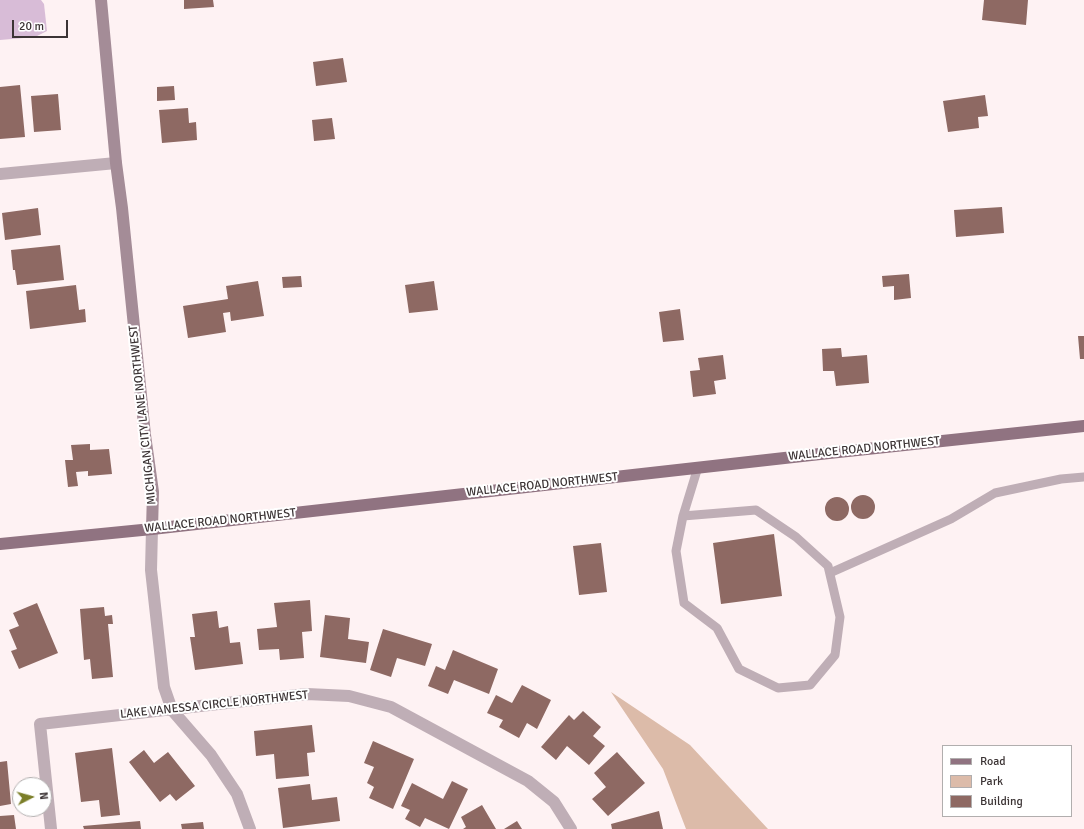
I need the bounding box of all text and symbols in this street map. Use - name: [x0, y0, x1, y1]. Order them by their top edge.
- scale bar: [14, 12, 70, 38]
- text: 20 m: [19, 19, 44, 34]
- street label: MICHIGAN CITY LANE NORTHWEST: [126, 324, 160, 506]
- street label: WALLACE ROAD NORTHWEST: [788, 434, 940, 464]
- street label: WALLACE ROAD NORTHWEST: [466, 470, 618, 500]
- street label: WALLACE ROAD NORTHWEST: [144, 506, 296, 536]
- street label: LAKE VANESSA CIRCLE NORTHWEST: [119, 688, 309, 722]
- legend: [942, 745, 1072, 817]
- text: Road: [980, 754, 1006, 769]
- text: Park: [980, 774, 1003, 789]
- north arrow: [12, 777, 52, 817]
- text: N: [37, 791, 50, 800]
- text: Building: [980, 794, 1023, 809]

